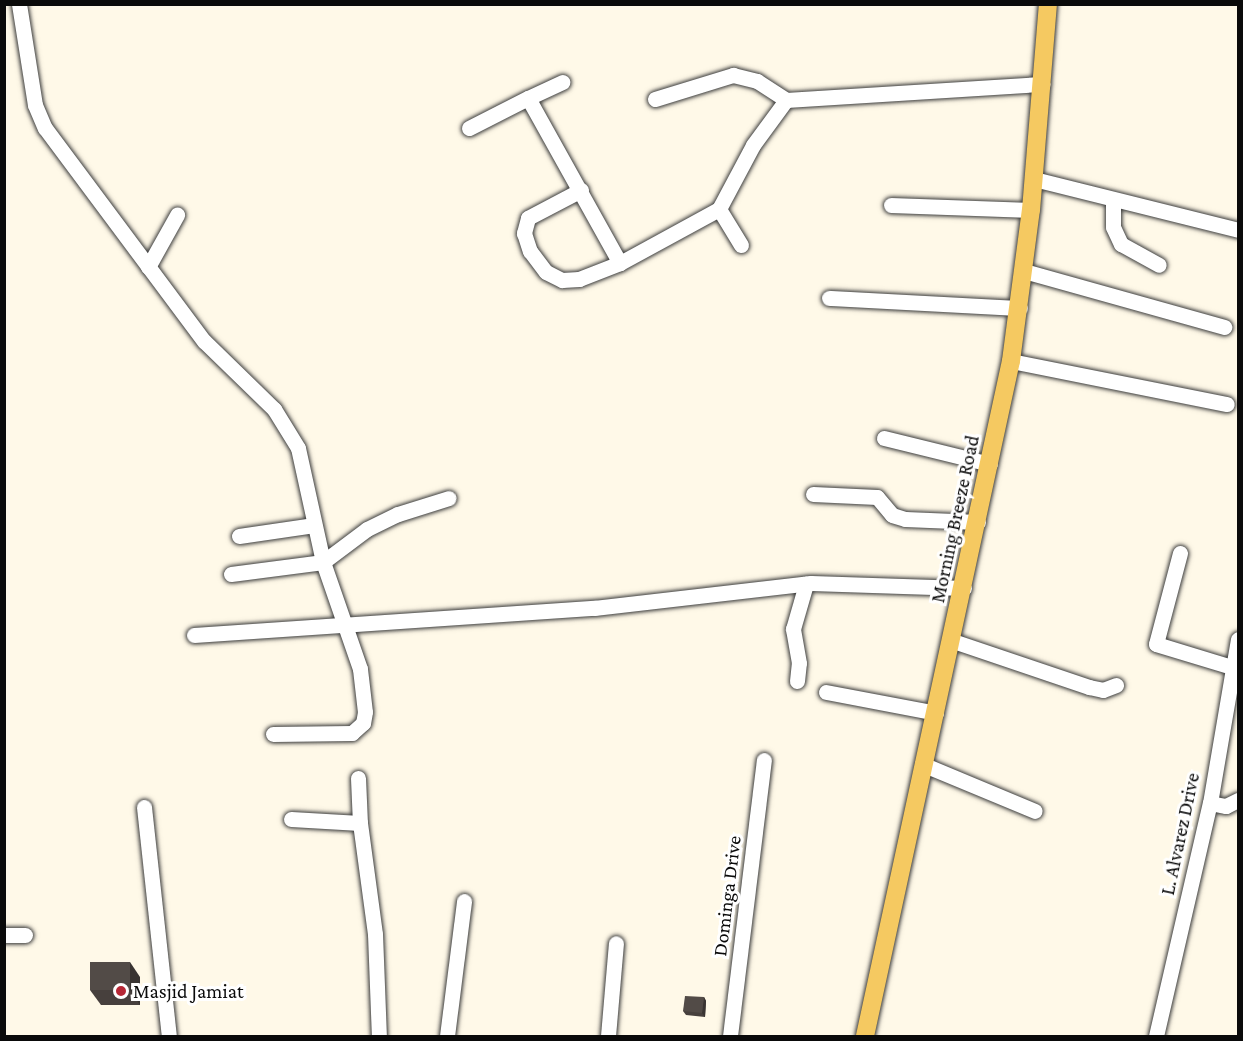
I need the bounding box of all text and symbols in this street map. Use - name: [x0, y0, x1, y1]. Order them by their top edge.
- street label: Morning Breeze Road: [926, 433, 984, 605]
- street label: L. Alvarez Drive: [1155, 771, 1205, 897]
- street label: Dominga Drive: [708, 834, 746, 958]
- place label: Masjid Jamiat: [133, 979, 244, 1003]
- marker: Masjid Jamiat: [114, 984, 128, 998]

